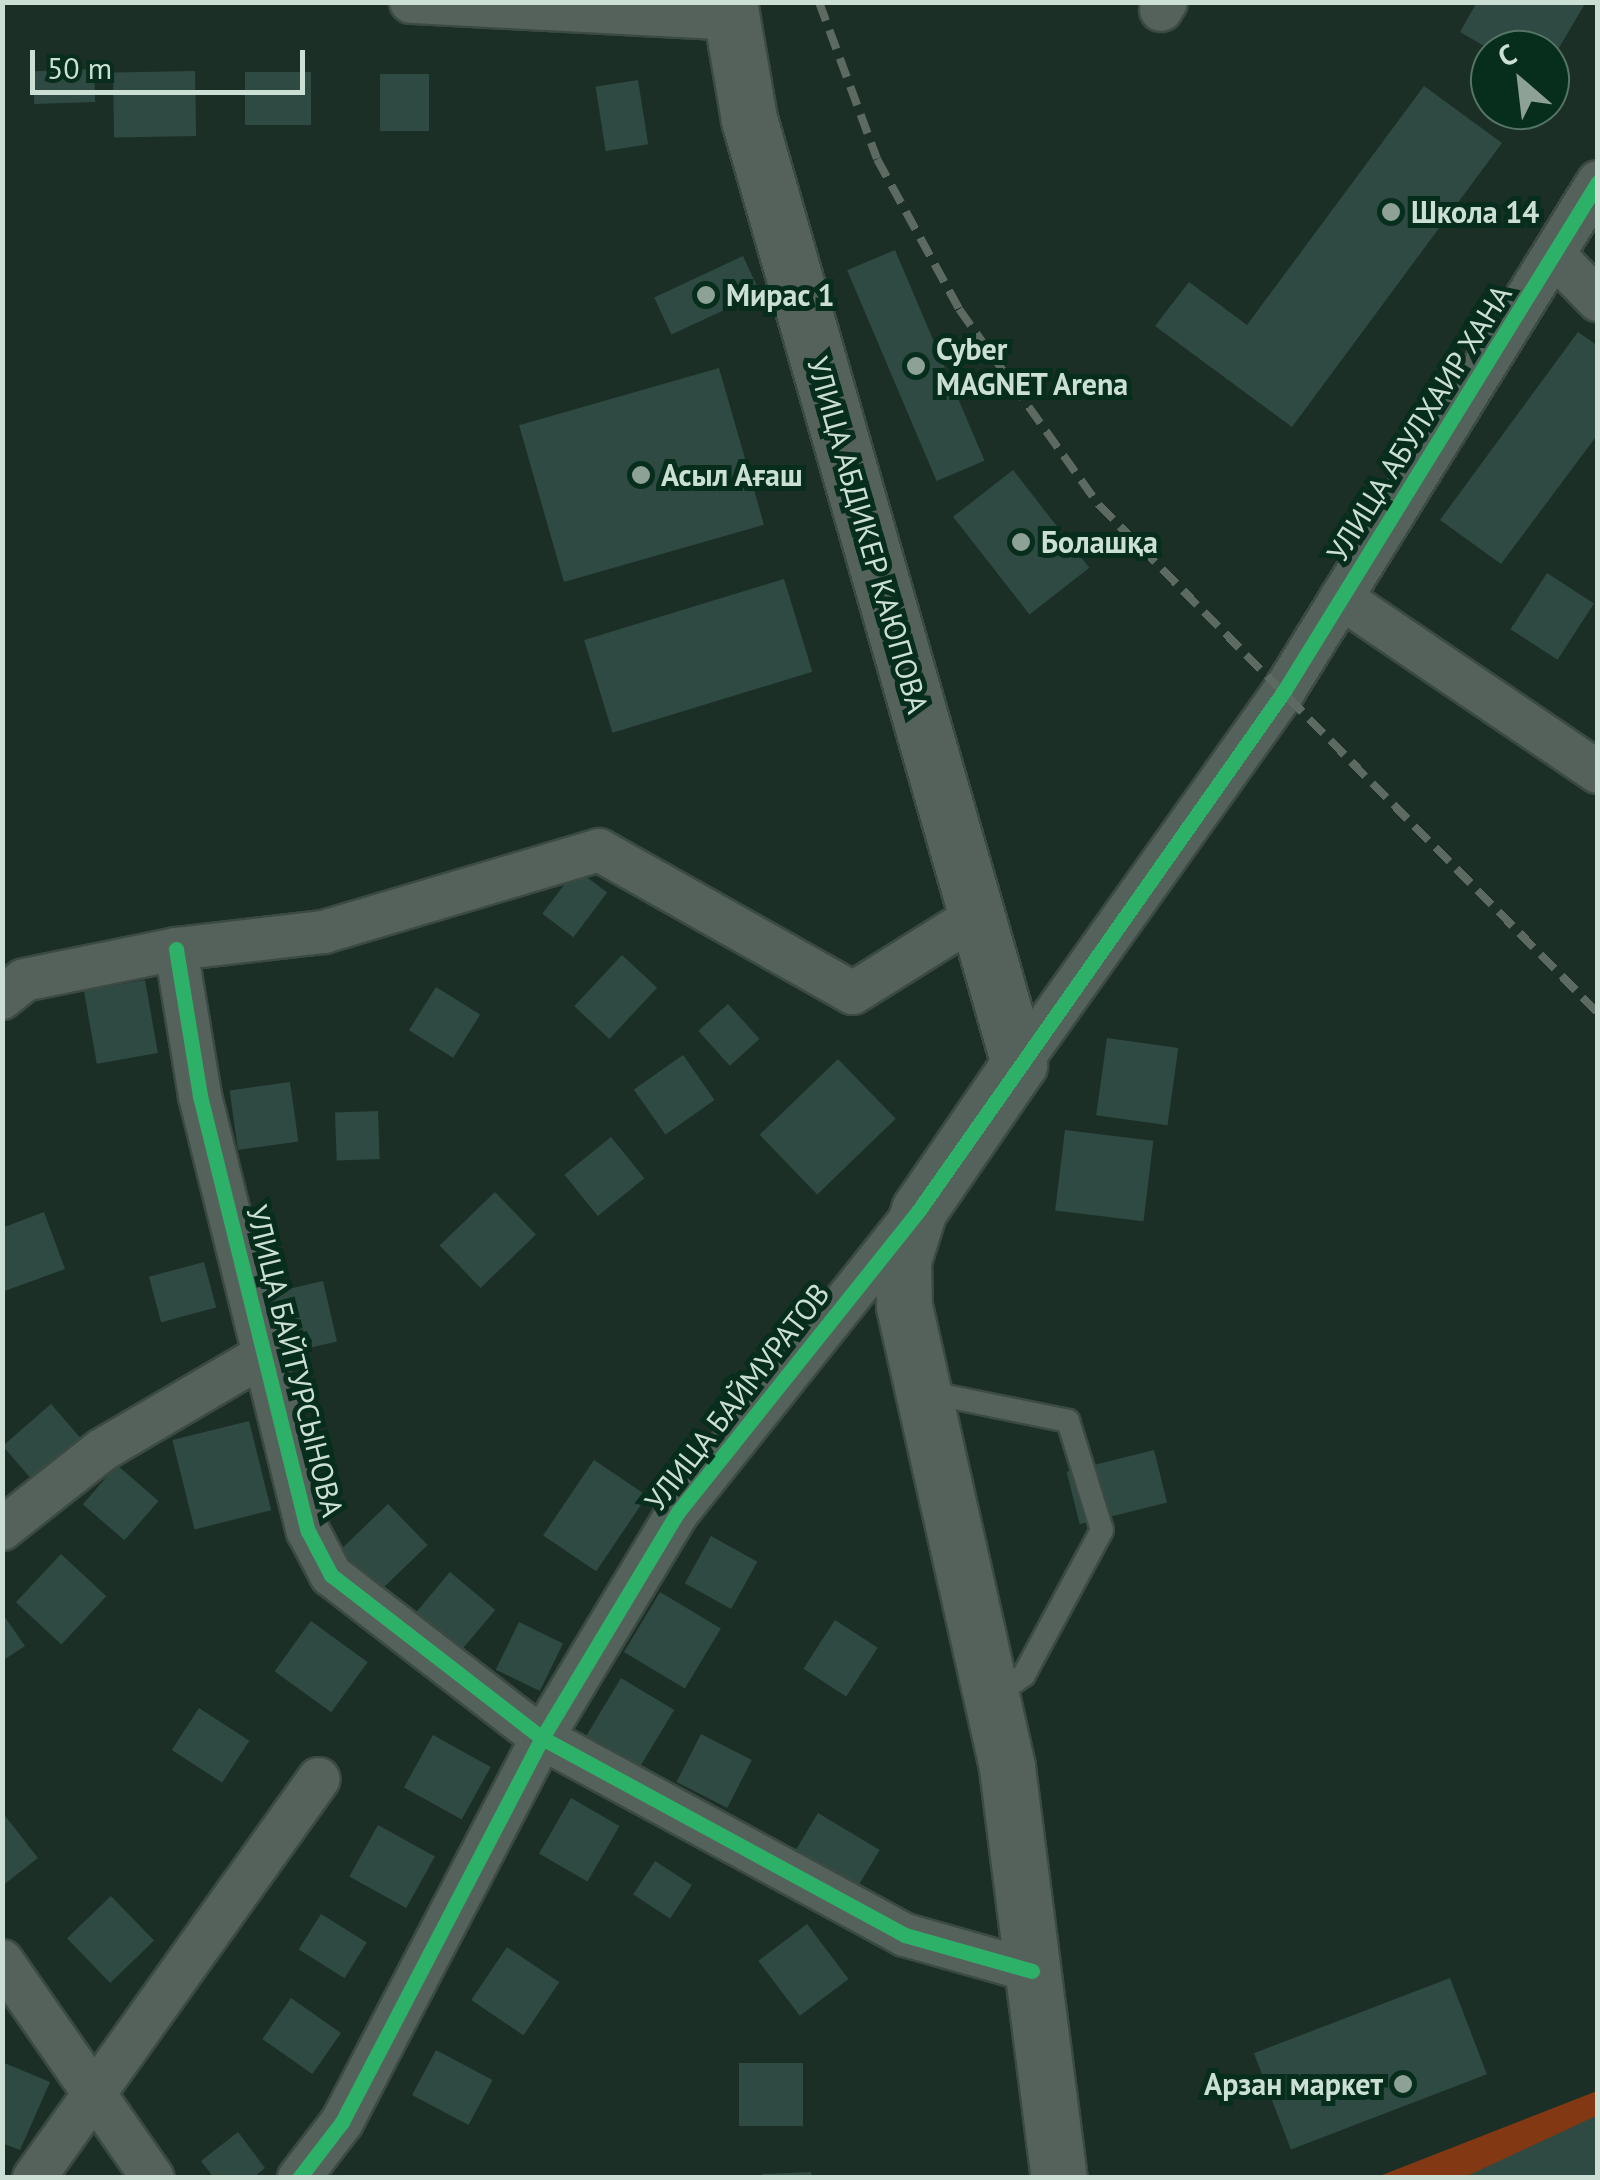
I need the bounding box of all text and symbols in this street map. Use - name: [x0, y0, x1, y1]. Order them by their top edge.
- scale bar: [35, 30, 310, 92]
- north arrow: [1470, 30, 1570, 130]
- text: С: [1491, 35, 1522, 75]
- text: 50 m: [47, 48, 112, 87]
- place label: Школа 14: [1411, 194, 1539, 230]
- marker: Школа 14: [1380, 201, 1402, 223]
- street label: УЛИЦА АБУЛХАИР ХАНА: [1318, 276, 1520, 570]
- place label: Мирас 1: [726, 277, 835, 313]
- marker: Мирас 1: [695, 284, 717, 306]
- place label: Cyber MAGNET Arena: [936, 331, 1131, 402]
- street label: УЛИЦА АБДИКЕР КАЮПОВА: [799, 351, 937, 719]
- marker: Cyber MAGNET Arena: [905, 355, 927, 377]
- place label: Асыл Ағаш: [661, 457, 804, 493]
- marker: Асыл Ағаш: [630, 464, 652, 486]
- place label: Болашқа: [1041, 524, 1158, 560]
- marker: Болашқа: [1010, 531, 1032, 553]
- street label: УЛИЦА БАЙТУРСЫНОВА: [239, 1201, 351, 1521]
- street label: УЛИЦА БАЙМУРАТОВ: [637, 1276, 837, 1518]
- place label: Арзан маркет: [1204, 2066, 1383, 2102]
- marker: Арзан маркет: [1392, 2073, 1414, 2095]

